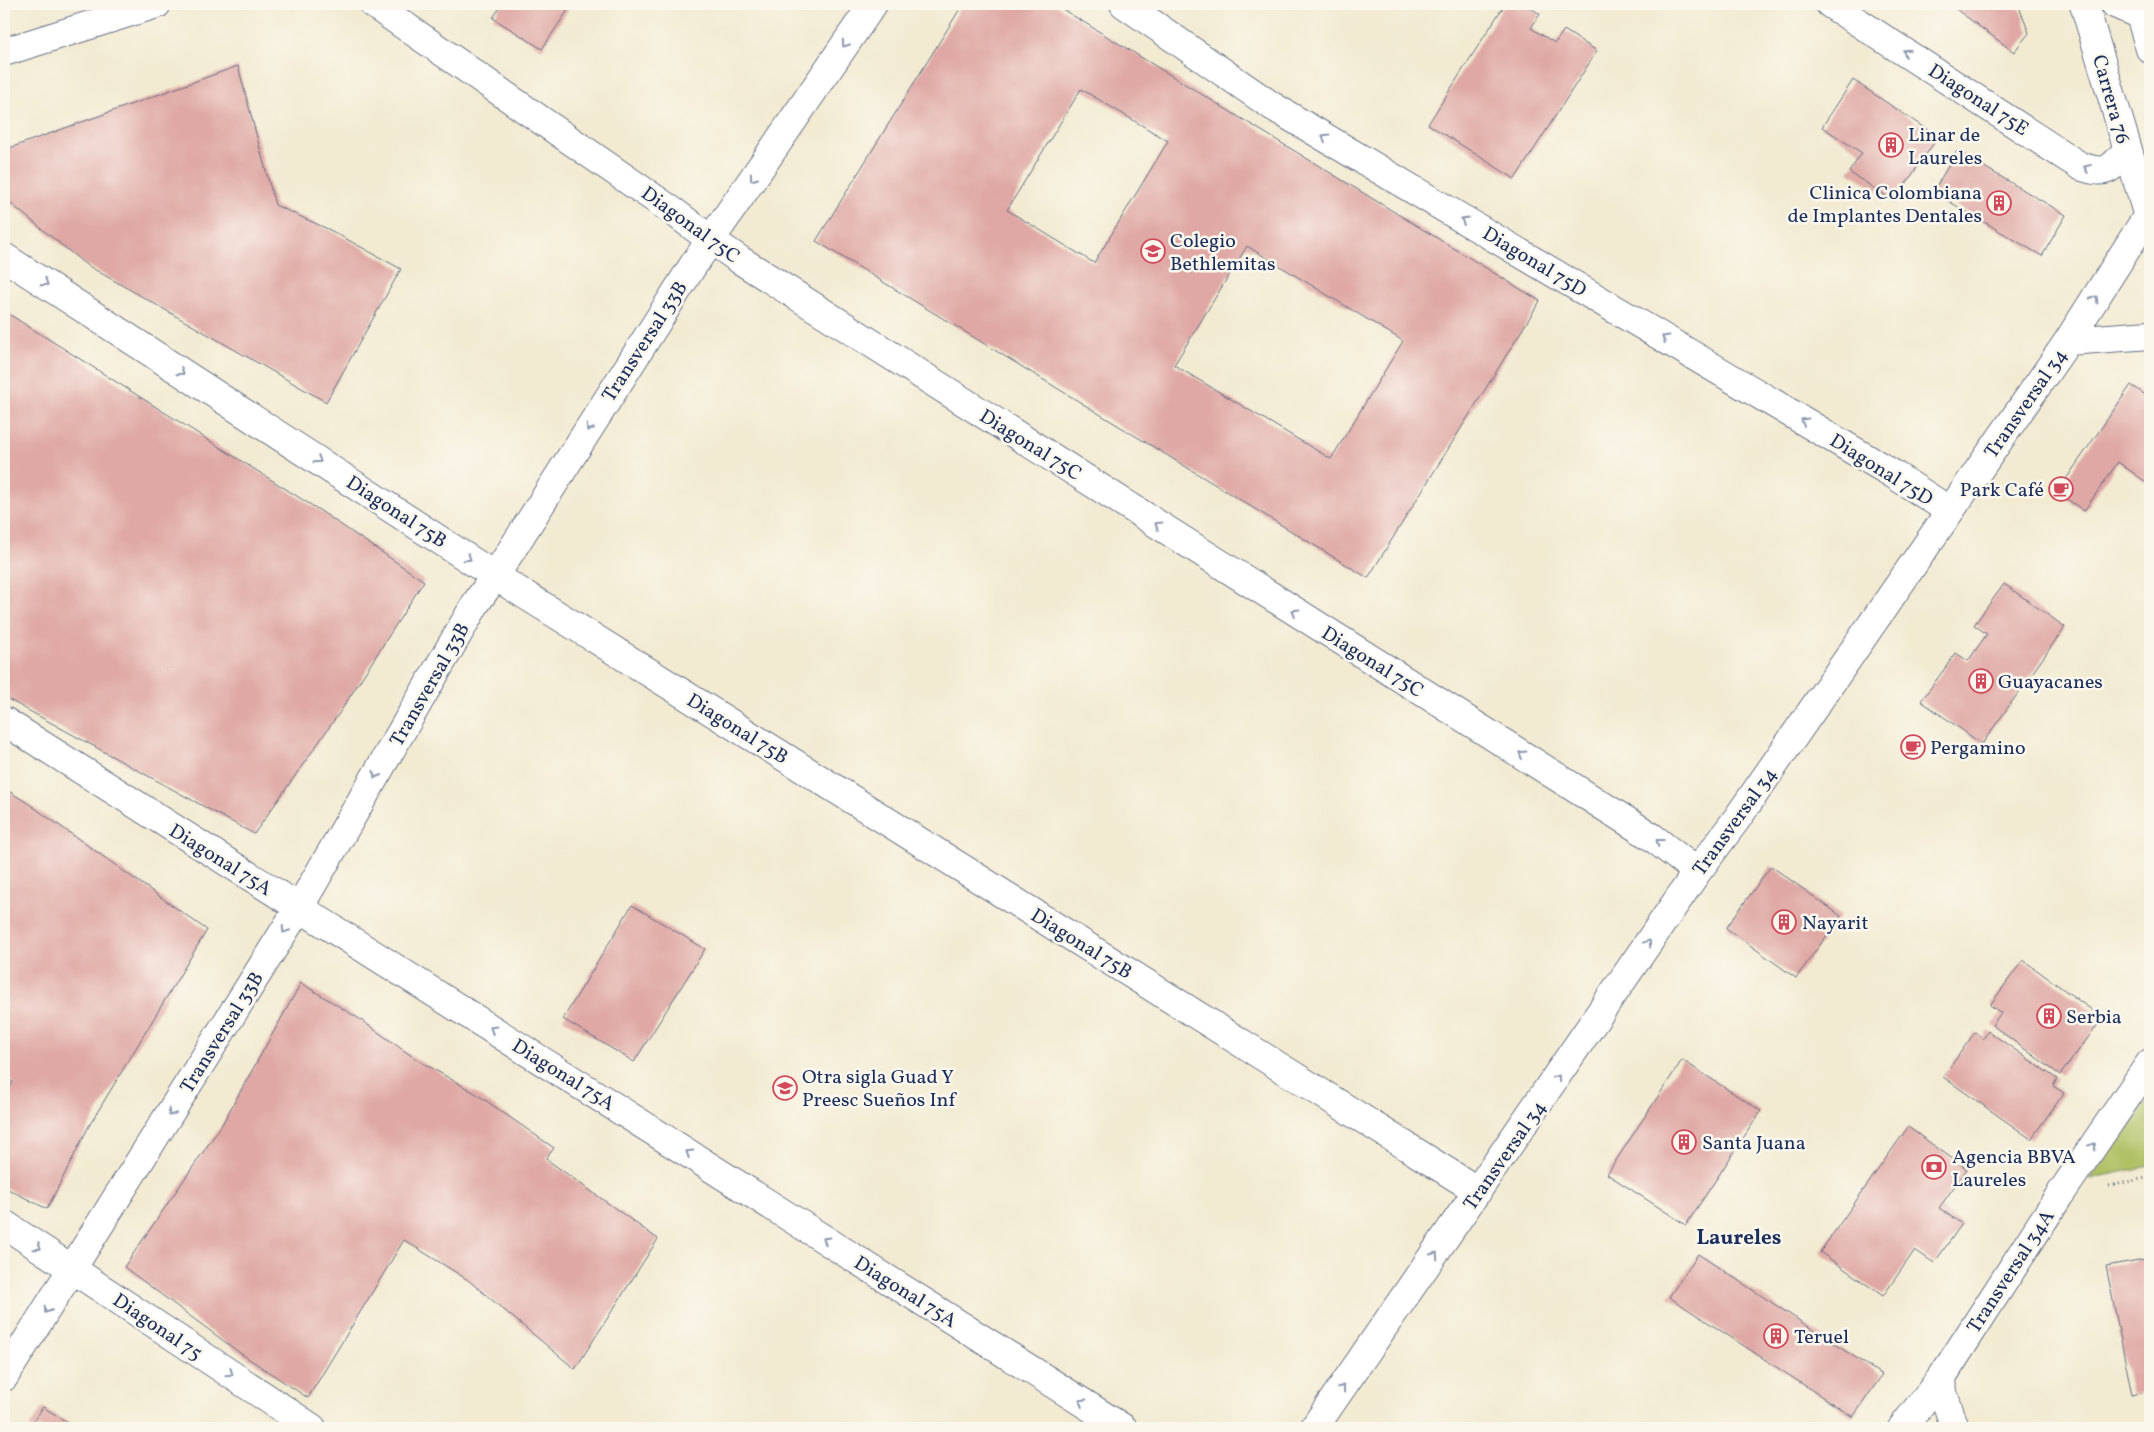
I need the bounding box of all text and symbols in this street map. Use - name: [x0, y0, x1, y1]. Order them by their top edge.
- one-way arrow: [842, 38, 851, 48]
- one-way arrow: [1902, 49, 1911, 59]
- street label: Carrera 76: [2084, 52, 2136, 147]
- street label: Diagonal 75E: [1922, 58, 2034, 144]
- place label: Linar de Laureles: [1908, 122, 1982, 173]
- building icon: Linar de Laureles: [1878, 132, 1904, 158]
- one-way arrow: [1321, 134, 1330, 144]
- one-way arrow: [2083, 164, 2092, 174]
- one-way arrow: [750, 172, 759, 181]
- street label: Diagonal 75C: [635, 180, 745, 271]
- place label: Clinica Colombiana de Implantes Dentales: [1787, 180, 1982, 231]
- building icon: Clinica Colombiana de Implantes Dentales: [1986, 190, 2012, 216]
- one-way arrow: [1461, 216, 1470, 226]
- street label: Diagonal 75D: [1477, 221, 1591, 305]
- place label: Colegio Bethlemitas: [1170, 228, 1276, 279]
- school or university icon: Colegio Bethlemitas: [1140, 238, 1166, 264]
- street label: Transversal 33B: [596, 276, 695, 408]
- one-way arrow: [39, 277, 48, 287]
- one-way arrow: [2088, 296, 2098, 305]
- one-way arrow: [1661, 335, 1670, 345]
- street label: Transversal 34: [1978, 344, 2075, 465]
- one-way arrow: [176, 365, 185, 375]
- street label: Diagonal 75C: [973, 403, 1086, 488]
- one-way arrow: [1801, 418, 1810, 428]
- one-way arrow: [586, 422, 595, 432]
- street label: Diagonal 75D: [1824, 428, 1938, 514]
- one-way arrow: [312, 454, 321, 463]
- street label: Diagonal 75B: [340, 470, 452, 556]
- cafe icon: Park Café: [2048, 476, 2074, 502]
- place label: Park Café: [1960, 477, 2044, 505]
- one-way arrow: [1155, 522, 1164, 531]
- one-way arrow: [463, 552, 472, 561]
- one-way arrow: [1292, 608, 1301, 618]
- street label: Transversal 33B: [384, 618, 478, 752]
- street label: Diagonal 75C: [1315, 620, 1428, 705]
- building icon: Guayacanes: [1968, 668, 1994, 694]
- place label: Guayacanes: [1998, 669, 2103, 697]
- street label: Diagonal 75B: [681, 687, 793, 772]
- cafe icon: Pergamino: [1900, 734, 1926, 760]
- place label: Pergamino: [1930, 735, 2026, 763]
- one-way arrow: [1518, 751, 1527, 761]
- street label: Transversal 34: [1687, 762, 1785, 882]
- one-way arrow: [372, 770, 382, 779]
- street label: Diagonal 75A: [163, 818, 277, 903]
- one-way arrow: [1656, 839, 1665, 847]
- street label: Diagonal 75B: [1025, 902, 1137, 987]
- building icon: Nayarit: [1771, 909, 1797, 935]
- place label: Nayarit: [1802, 910, 1868, 938]
- one-way arrow: [281, 925, 291, 934]
- one-way arrow: [1642, 940, 1651, 949]
- street label: Transversal 33B: [174, 967, 271, 1099]
- building icon: Serbia: [2036, 1003, 2062, 1029]
- place label: Serbia: [2066, 1004, 2122, 1032]
- one-way arrow: [489, 1025, 498, 1035]
- street label: Diagonal 75A: [506, 1033, 620, 1118]
- place label: Otra sigla Guad Y Preesc Sueños Inf: [802, 1064, 957, 1115]
- one-way arrow: [1550, 1074, 1560, 1083]
- school or university icon: Otra sigla Guad Y Preesc Sueños Inf: [772, 1075, 798, 1101]
- street label: Transversal 34: [1457, 1096, 1554, 1217]
- one-way arrow: [167, 1107, 177, 1116]
- building icon: Santa Juana: [1671, 1129, 1697, 1155]
- place label: Santa Juana: [1702, 1130, 1806, 1158]
- one-way arrow: [2087, 1142, 2096, 1152]
- place label: Agencia BBVA Laureles: [1952, 1144, 2076, 1195]
- one-way arrow: [685, 1150, 695, 1159]
- bank icon: Agencia BBVA Laureles: [1921, 1154, 1947, 1180]
- street label: Transversal 34A: [1961, 1205, 2062, 1339]
- district label: Laureles: [1696, 1224, 1782, 1253]
- one-way arrow: [823, 1237, 832, 1246]
- one-way arrow: [33, 1241, 42, 1250]
- street label: Diagonal 75A: [848, 1250, 962, 1335]
- one-way arrow: [1429, 1251, 1438, 1260]
- street label: Diagonal 75: [107, 1287, 207, 1368]
- one-way arrow: [43, 1304, 53, 1313]
- building icon: Teruel: [1763, 1323, 1789, 1349]
- place label: Teruel: [1794, 1324, 1849, 1352]
- one-way arrow: [225, 1367, 234, 1377]
- one-way arrow: [1336, 1384, 1345, 1394]
- one-way arrow: [1078, 1399, 1087, 1408]

